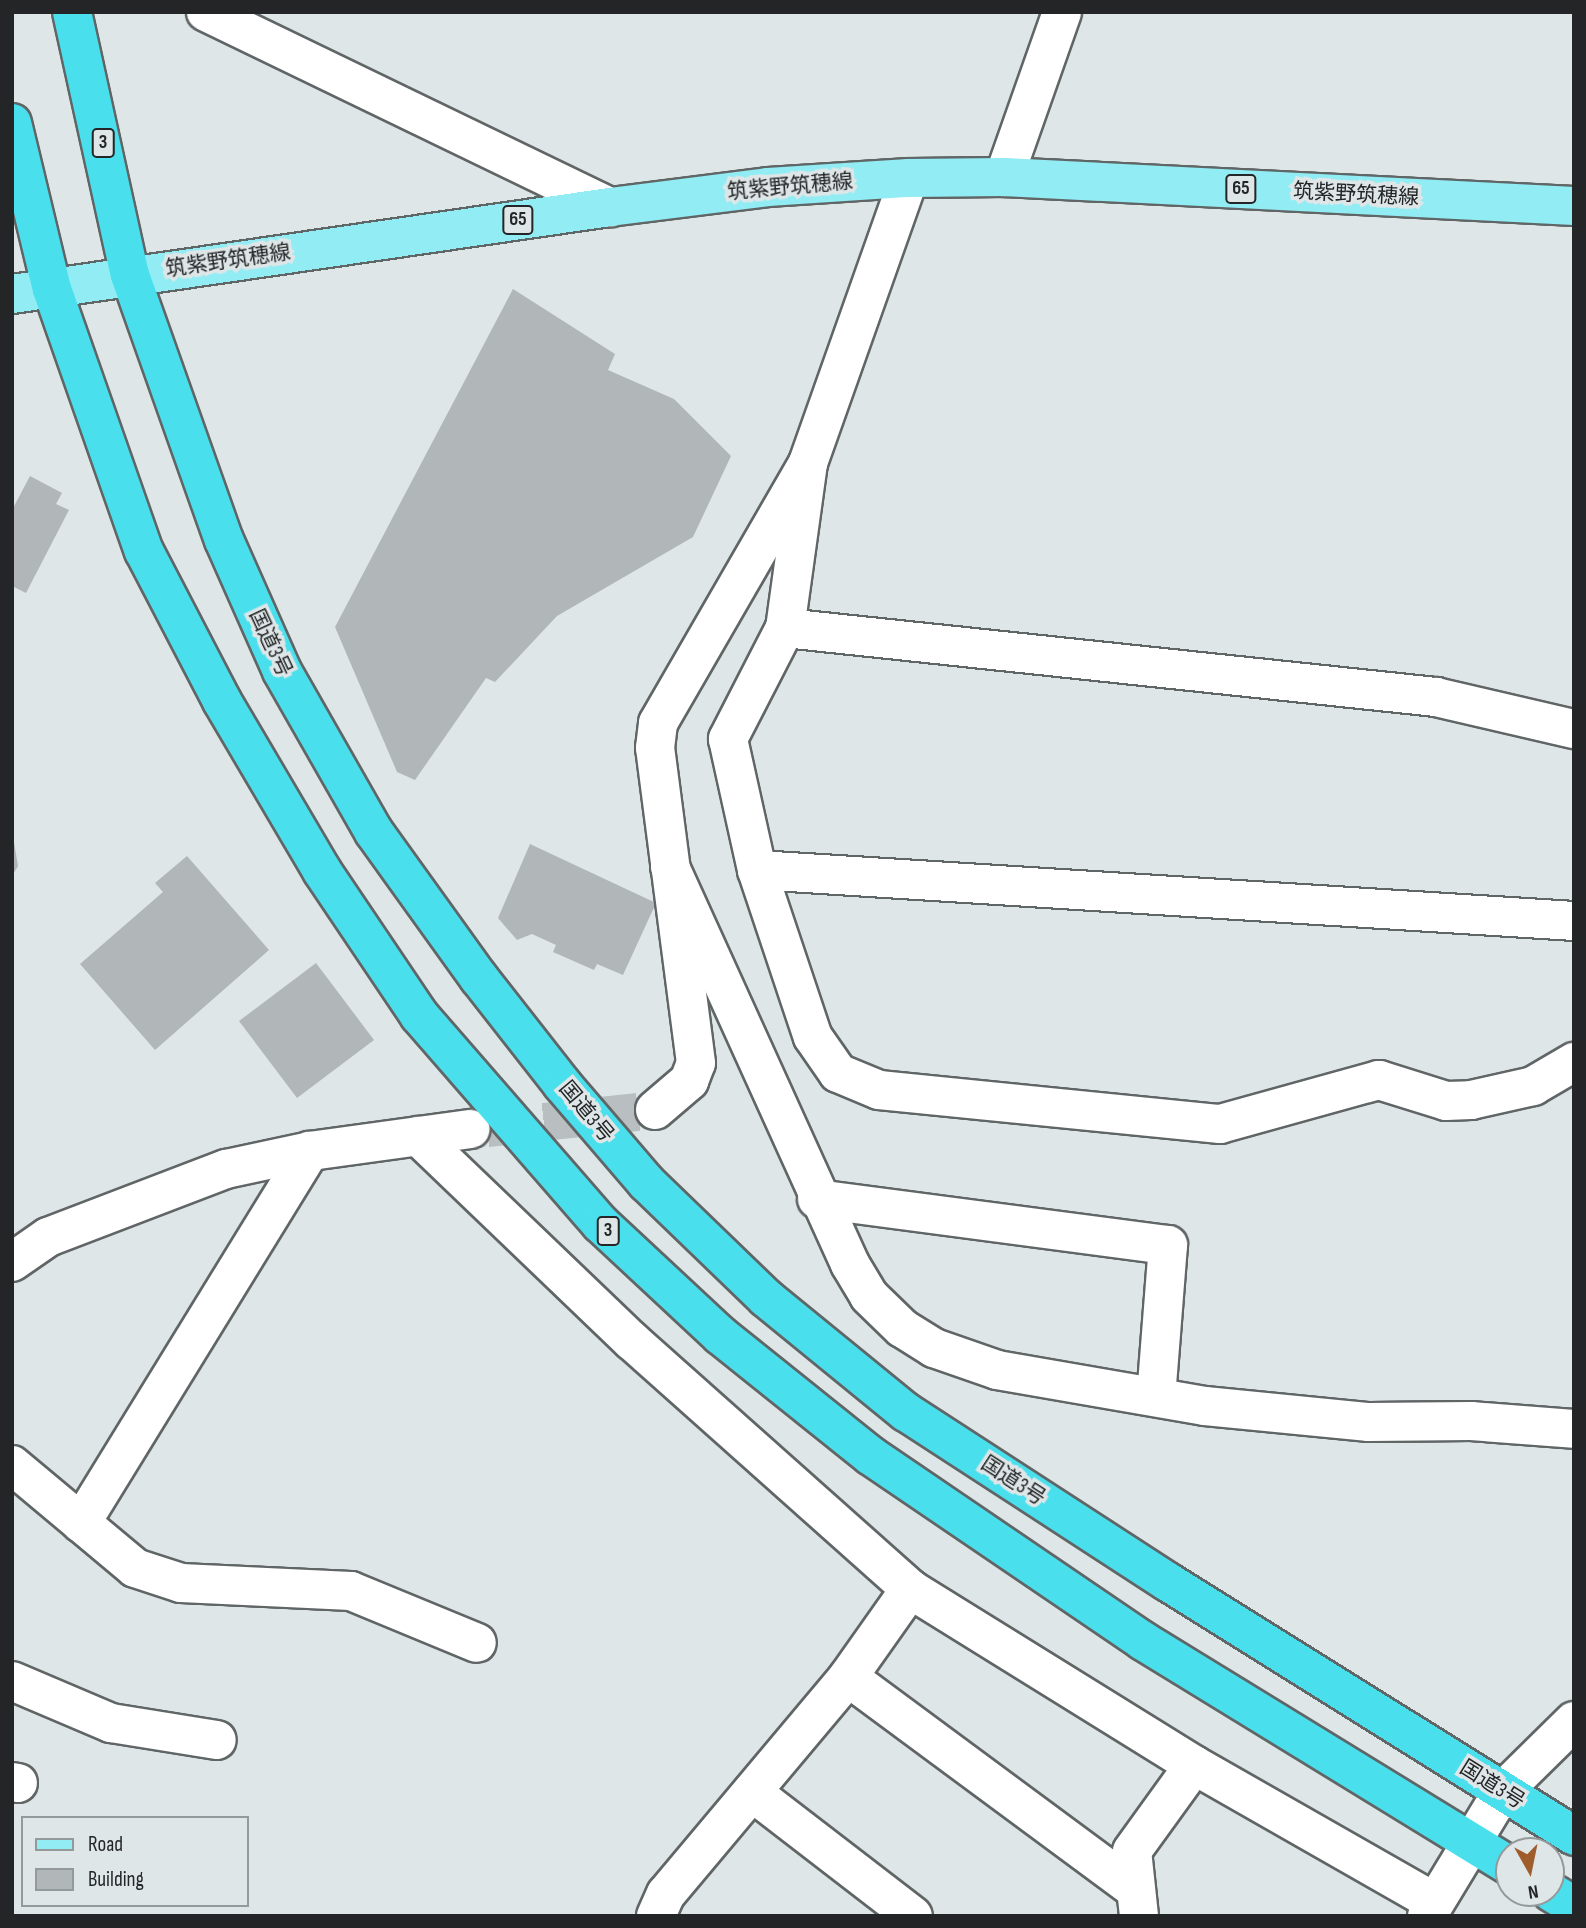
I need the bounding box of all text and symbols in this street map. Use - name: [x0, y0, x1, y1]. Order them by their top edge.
- road number: 3: [91, 127, 115, 158]
- street label: 筑紫野筑穂線: [726, 169, 854, 205]
- road number: 65: [1225, 174, 1257, 204]
- street label: 筑紫野筑穂線: [1292, 179, 1420, 211]
- road number: 65: [502, 204, 534, 235]
- street label: 筑紫野筑穂線: [164, 240, 292, 282]
- street label: 国道3号: [243, 605, 297, 681]
- street label: 国道3号: [553, 1076, 619, 1148]
- road number: 3: [596, 1216, 620, 1246]
- street label: 国道3号: [976, 1451, 1050, 1511]
- street label: 国道3号: [1455, 1755, 1529, 1815]
- legend: [21, 1816, 248, 1907]
- text: Road: [88, 1832, 123, 1857]
- north arrow: [1495, 1837, 1565, 1907]
- text: Building: [88, 1867, 144, 1892]
- text: N: [1526, 1879, 1540, 1903]

